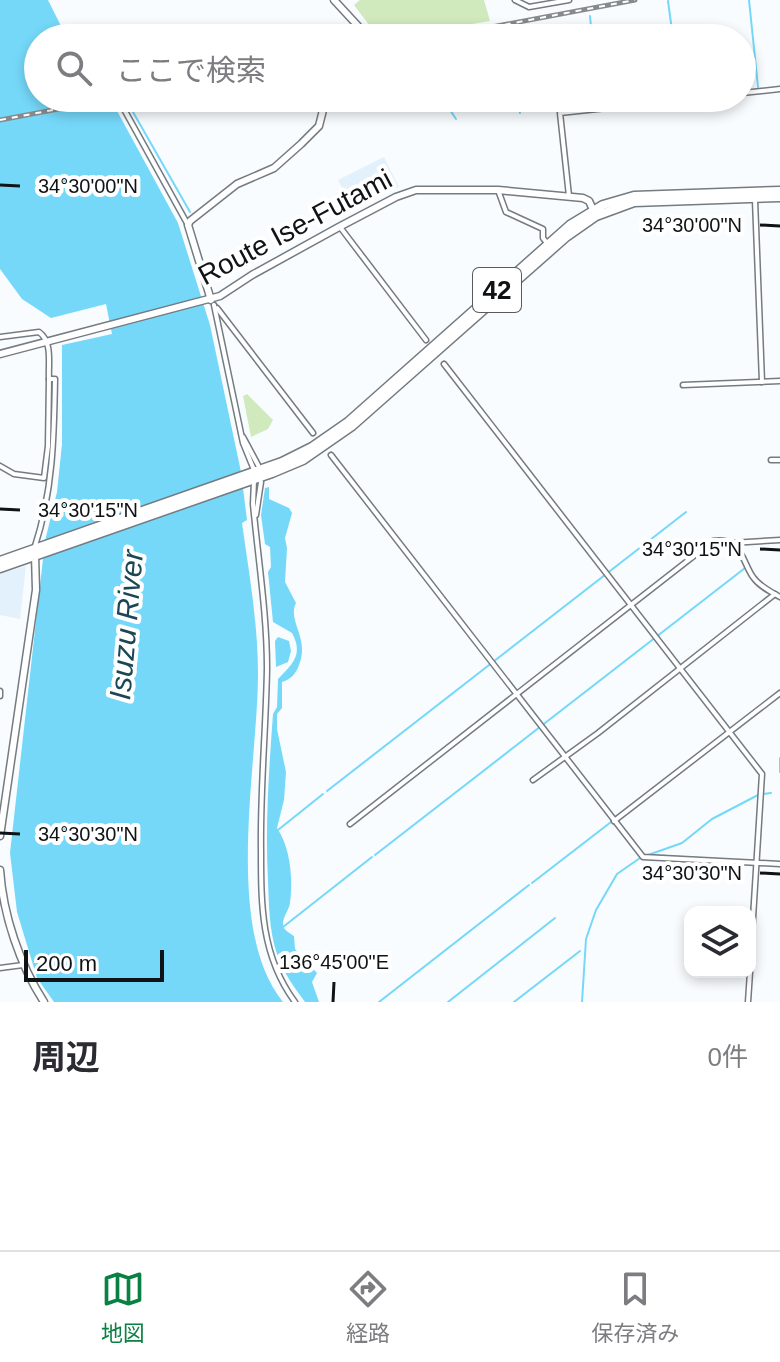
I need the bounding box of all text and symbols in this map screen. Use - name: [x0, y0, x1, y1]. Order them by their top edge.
- search box: [24, 24, 756, 112]
- icon: search: [52, 46, 96, 90]
- text: ここで検索: [116, 54, 266, 87]
- street label: Route Ise-Futami: [193, 163, 397, 291]
- text: 34°30'00"N: [38, 175, 138, 197]
- text: 34°30'00"N: [642, 214, 742, 236]
- road number: 42: [473, 268, 521, 312]
- text: 34°30'15"N: [38, 499, 138, 521]
- text: 34°30'15"N: [642, 538, 742, 560]
- water label: Isuzu River: [103, 548, 149, 701]
- text: 34°30'30"N: [38, 823, 138, 845]
- text: 34°30'30"N: [642, 862, 742, 884]
- map controls: [684, 906, 756, 978]
- button: layers: [684, 906, 756, 978]
- scale bar: [24, 946, 164, 982]
- text: 200 m: [36, 951, 97, 976]
- text: 136°45'00"E: [279, 951, 389, 973]
- text: 周辺: [32, 1038, 100, 1076]
- text: 0件: [708, 1042, 748, 1072]
- tab: 地図: [101, 1267, 145, 1347]
- tab: 経路: [346, 1267, 390, 1347]
- tab: 保存済み: [591, 1267, 679, 1347]

